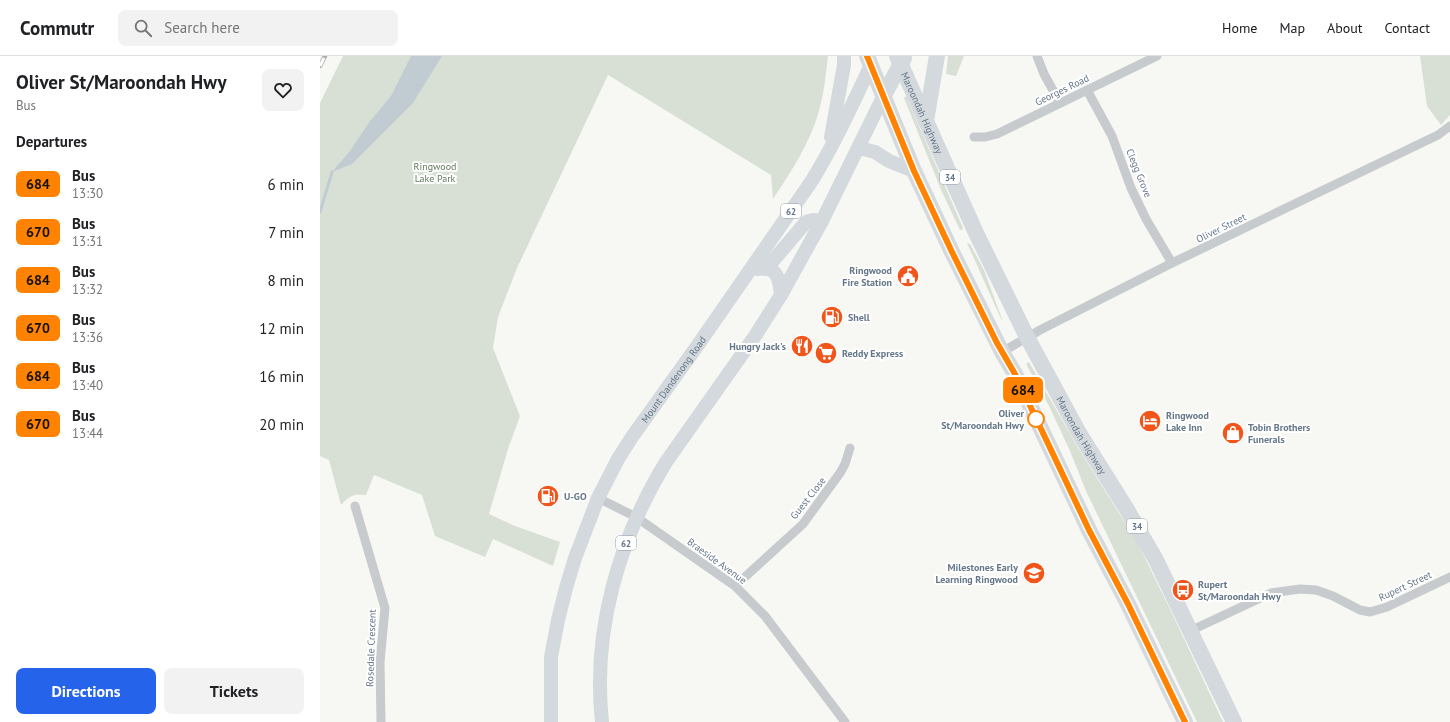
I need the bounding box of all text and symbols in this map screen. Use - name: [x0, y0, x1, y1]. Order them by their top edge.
- search box: [118, 10, 398, 46]
- text: Commutr: [20, 16, 94, 40]
- icon: search: [132, 17, 154, 39]
- text: Search here: [164, 18, 240, 37]
- text: Home: [1222, 19, 1257, 37]
- text: Map: [1279, 19, 1305, 37]
- text: About: [1327, 19, 1363, 37]
- text: Contact: [1385, 19, 1430, 37]
- button: heart: [262, 69, 304, 111]
- text: Oliver St/Maroondah Hwy: [16, 70, 227, 94]
- street label: Maroondah Highway: [898, 70, 946, 156]
- street label: Georges Road: [1033, 71, 1091, 109]
- text: Bus: [16, 97, 36, 114]
- text: Departures: [16, 132, 87, 151]
- street label: Clegg Grove: [1123, 147, 1155, 199]
- park label: Ringwood Lake Park: [414, 160, 456, 185]
- text: Bus: [72, 166, 95, 185]
- road number: 34: [940, 170, 960, 184]
- text: 684: [26, 175, 50, 193]
- text: 6 min: [267, 175, 304, 194]
- text: 13:30: [72, 185, 103, 202]
- road number: 62: [781, 204, 801, 218]
- street label: Oliver Street: [1194, 210, 1249, 246]
- text: Bus: [72, 214, 95, 233]
- text: 670: [26, 223, 50, 241]
- text: 7 min: [268, 223, 304, 242]
- text: 13:31: [72, 233, 103, 250]
- text: Bus: [72, 262, 95, 281]
- public building icon: Ringwood Fire Station: [895, 263, 921, 289]
- place label: Ringwood Fire Station: [842, 264, 892, 289]
- text: 684: [26, 271, 50, 289]
- text: 8 min: [267, 271, 304, 290]
- text: 13:32: [72, 281, 103, 298]
- fuel station icon: Shell: [819, 304, 845, 330]
- text: Bus: [72, 310, 95, 329]
- place label: Shell: [848, 311, 870, 324]
- text: 670: [26, 319, 50, 337]
- text: 12 min: [259, 319, 304, 338]
- text: 13:36: [72, 329, 103, 346]
- restaurant icon: Hungry Jack's: [789, 333, 815, 359]
- street label: Mount Dandenong Road: [638, 334, 709, 425]
- place label: Hungry Jack's: [729, 340, 786, 353]
- supermarket icon: Reddy Express: [813, 340, 839, 366]
- place label: Reddy Express: [842, 347, 903, 360]
- text: Bus: [72, 358, 95, 377]
- text: 684: [26, 367, 50, 385]
- text: 16 min: [259, 367, 304, 386]
- text: 13:40: [72, 377, 103, 394]
- line badge: 684: [1000, 377, 1046, 403]
- text: 684: [1011, 381, 1035, 399]
- street label: Maroondah Highway: [1054, 394, 1110, 477]
- text: Bus: [72, 406, 95, 425]
- place label: Oliver St/Maroondah Hwy: [941, 407, 1024, 432]
- hotel icon: Ringwood Lake Inn: [1137, 408, 1163, 434]
- place label: Ringwood Lake Inn: [1166, 409, 1209, 434]
- marker: Oliver St/Maroondah Hwy: [1027, 410, 1045, 428]
- text: 670: [26, 415, 50, 433]
- text: 20 min: [259, 415, 304, 434]
- shop icon: Tobin Brothers Funerals: [1220, 420, 1246, 446]
- place label: Tobin Brothers Funerals: [1248, 421, 1310, 446]
- text: 13:44: [72, 425, 103, 442]
- street label: Guest Close: [787, 474, 829, 522]
- fuel station icon: U-GO: [535, 483, 561, 509]
- place label: U-GO: [564, 490, 587, 503]
- road number: 34: [1127, 519, 1147, 533]
- street label: Braeside Avenue: [685, 535, 749, 587]
- road number: 62: [616, 536, 636, 550]
- school or university icon: Milestones Early Learning Ringwood: [1021, 560, 1047, 586]
- place label: Milestones Early Learning Ringwood: [935, 561, 1018, 586]
- street label: Rupert Street: [1376, 568, 1434, 604]
- bus stop icon: Rupert St/Maroondah Hwy: [1170, 577, 1196, 603]
- place label: Rupert St/Maroondah Hwy: [1198, 578, 1281, 603]
- street label: Rosedale Crescent: [363, 608, 379, 687]
- button: Directions: [16, 668, 156, 714]
- button: Tickets: [164, 668, 304, 714]

